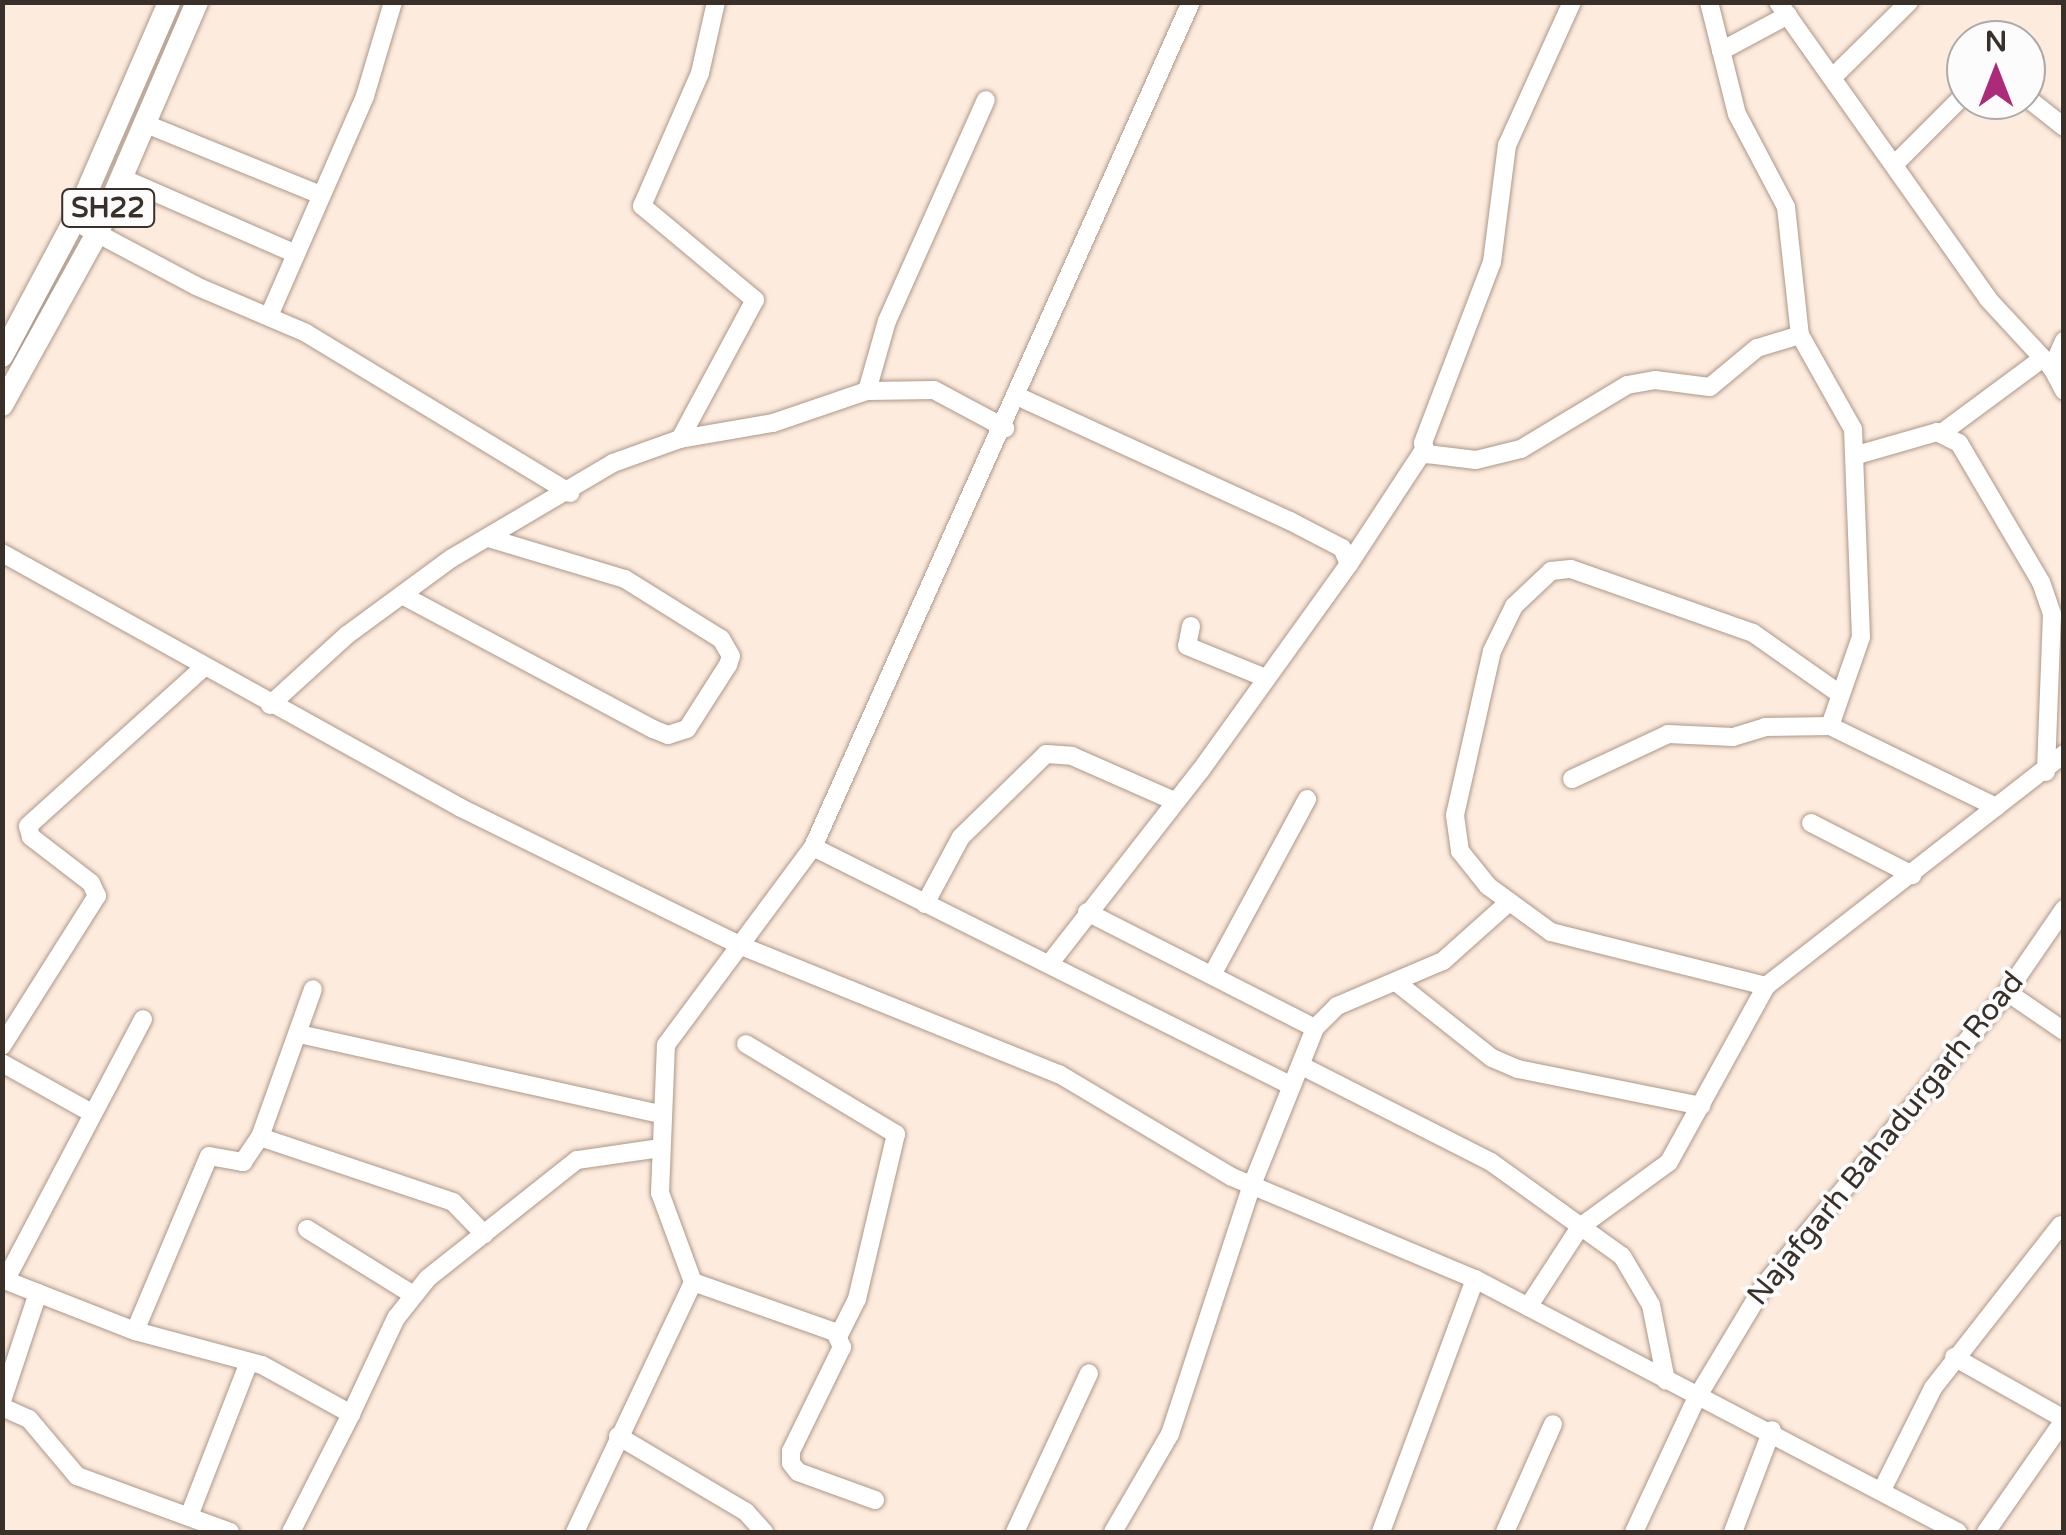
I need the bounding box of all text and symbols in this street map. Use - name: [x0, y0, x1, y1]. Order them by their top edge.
- north arrow: [1946, 20, 2046, 120]
- text: N: [1985, 25, 2007, 59]
- road number: SH22: [61, 185, 156, 231]
- street label: Najafgarh Bahadurgarh Road: [1740, 965, 2032, 1313]

